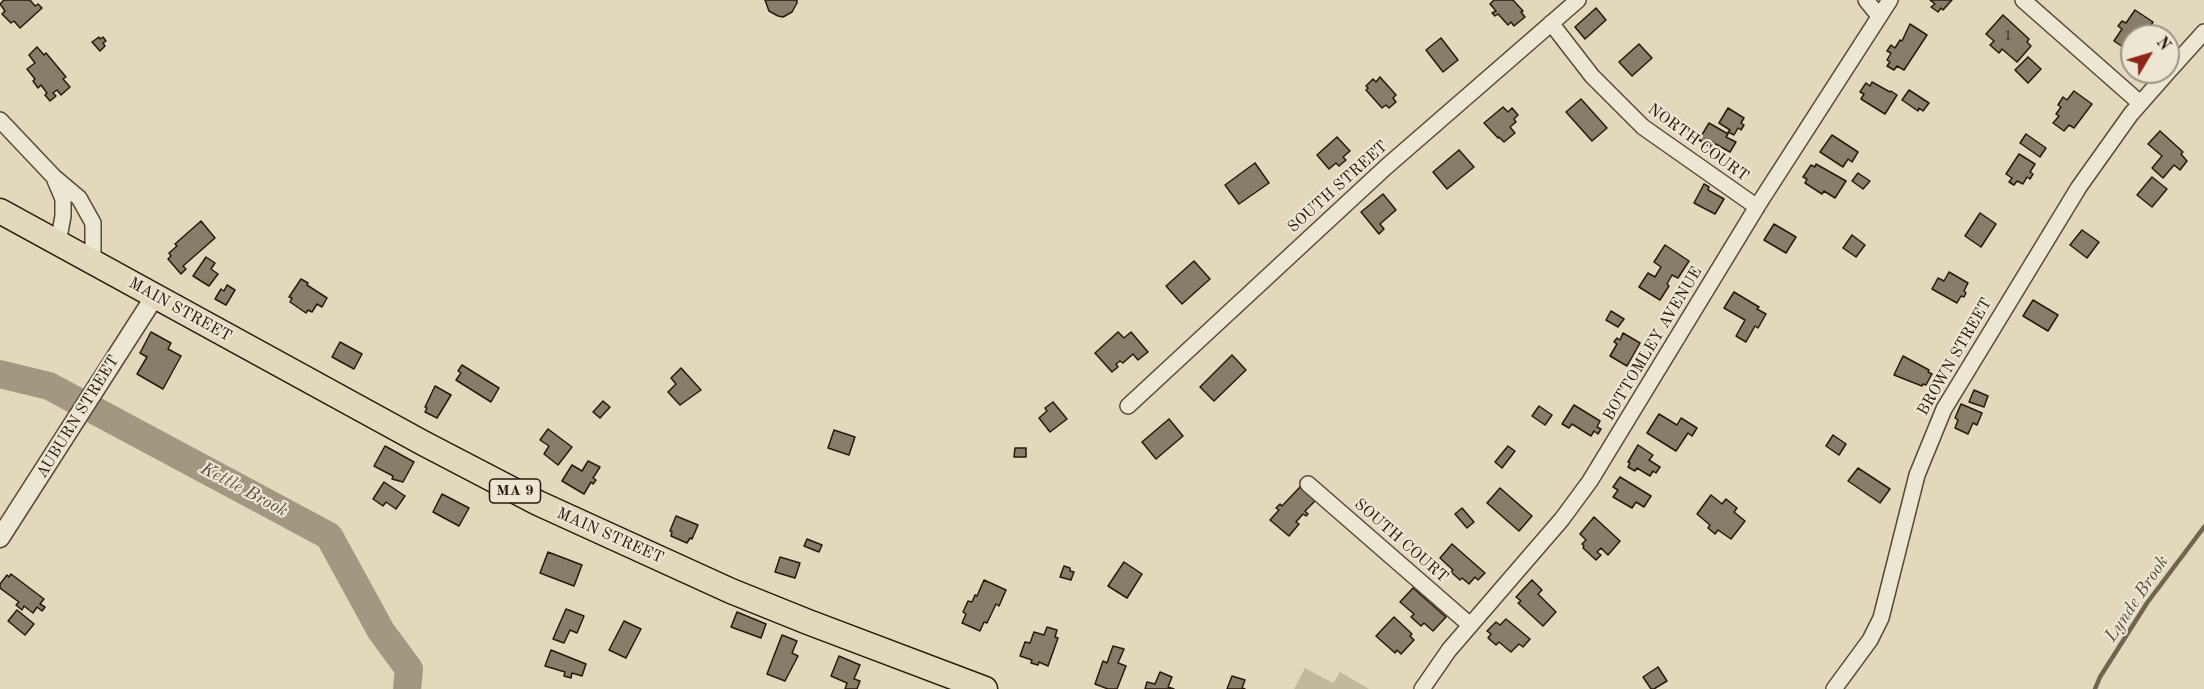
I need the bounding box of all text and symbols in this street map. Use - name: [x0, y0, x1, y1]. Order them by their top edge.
- north arrow: [2120, 24, 2180, 84]
- house number: 1: [2004, 28, 2012, 44]
- text: N: [2153, 34, 2173, 54]
- street label: NORTH COURT: [1644, 100, 1752, 186]
- street label: SOUTH STREET: [1284, 137, 1392, 237]
- street label: BOTTOMLEY AVENUE: [1599, 263, 1707, 425]
- street label: MAIN STREET: [125, 274, 235, 346]
- street label: BROWN STREET: [1914, 295, 1996, 419]
- street label: AUBURN STREET: [32, 352, 124, 482]
- water label: Kettle Brook: [197, 458, 291, 522]
- road number: MA 9: [490, 479, 540, 503]
- street label: SOUTH COURT: [1350, 495, 1452, 587]
- street label: MAIN STREET: [554, 504, 666, 568]
- water label: Lynde Brook: [2100, 552, 2174, 646]

